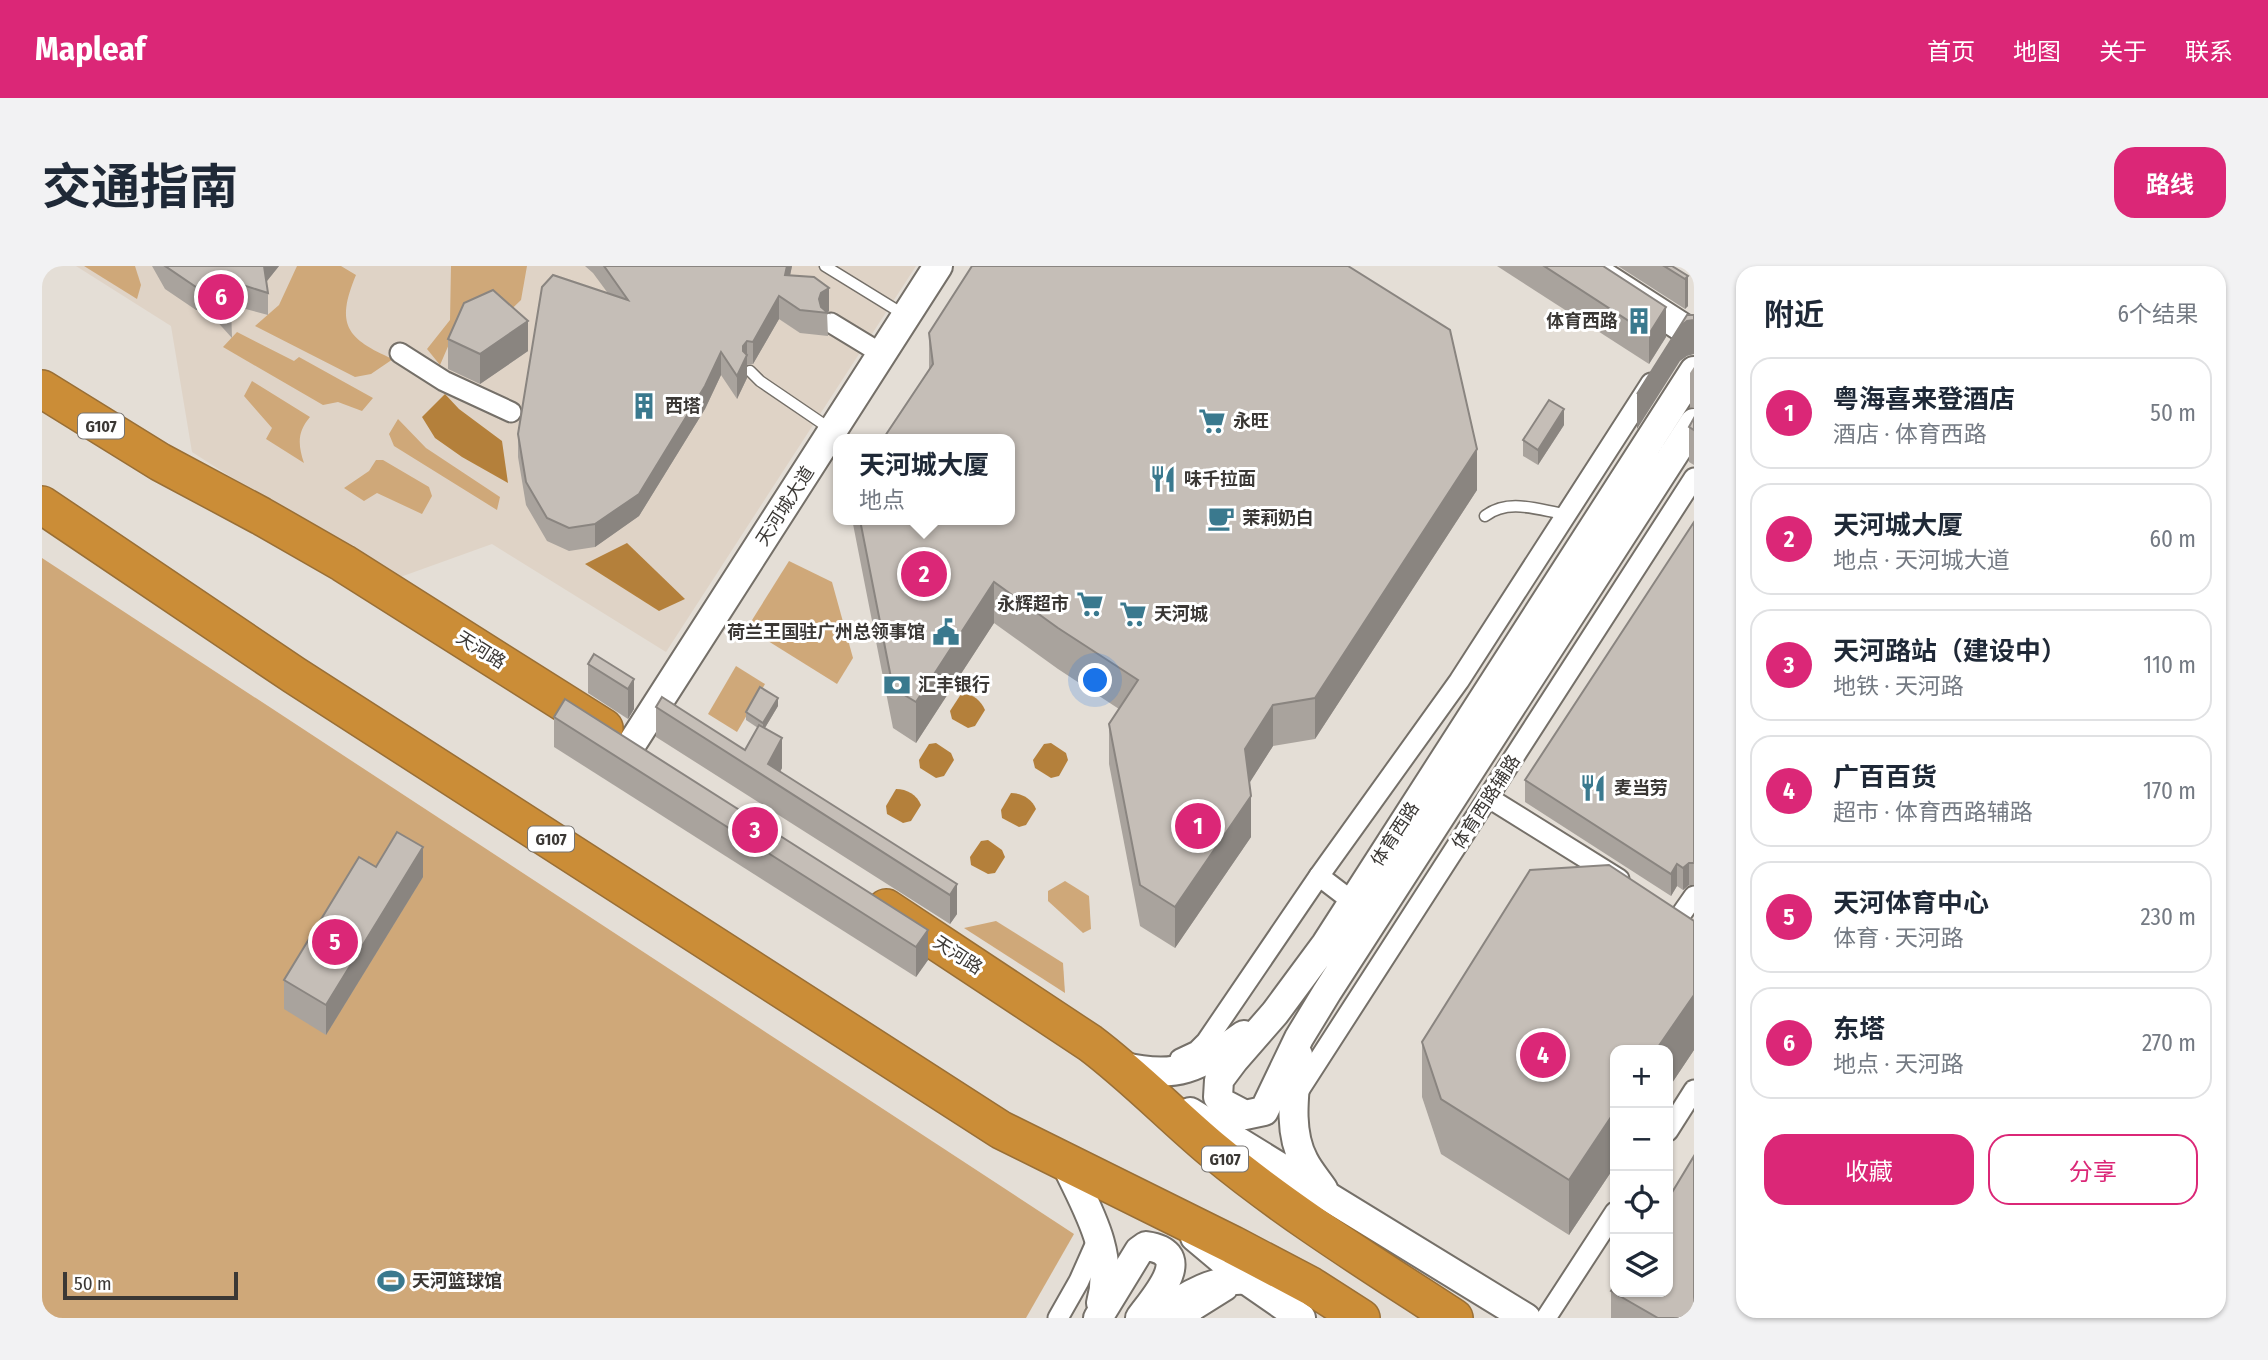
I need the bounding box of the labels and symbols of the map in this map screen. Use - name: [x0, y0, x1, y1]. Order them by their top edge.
- pin: 6: [198, 271, 244, 323]
- building icon: 体育西路: [1624, 306, 1654, 336]
- place label: 体育西路: [1546, 310, 1618, 332]
- building icon: 西塔: [629, 391, 659, 421]
- place label: 西塔: [665, 395, 701, 417]
- supermarket icon: 永旺: [1197, 406, 1227, 436]
- place label: 永旺: [1233, 410, 1269, 432]
- road number: G107: [78, 414, 124, 438]
- street label: 天河城大道: [751, 462, 819, 550]
- restaurant icon: 味千拉面: [1148, 464, 1178, 494]
- place label: 味千拉面: [1184, 468, 1256, 490]
- cafe icon: 茉莉奶白: [1206, 503, 1236, 533]
- place label: 茉莉奶白: [1242, 507, 1314, 529]
- pin: 2: [901, 548, 947, 600]
- supermarket icon: 永辉超市: [1075, 589, 1105, 619]
- place label: 永辉超市: [997, 593, 1069, 615]
- supermarket icon: 天河城: [1118, 599, 1148, 629]
- place label: 天河城: [1154, 603, 1208, 625]
- public building icon: 荷兰王国驻广州总领事馆: [931, 617, 961, 647]
- place label: 荷兰王国驻广州总领事馆: [727, 621, 925, 643]
- street label: 天河路: [452, 626, 510, 674]
- your location: [1078, 663, 1112, 697]
- bank icon: 汇丰银行: [882, 670, 912, 700]
- place label: 汇丰银行: [918, 674, 990, 696]
- street label: 体育西路辅路: [1447, 751, 1525, 853]
- restaurant icon: 麦当劳: [1578, 773, 1608, 803]
- place label: 麦当劳: [1614, 777, 1668, 799]
- street label: 体育西路: [1366, 798, 1424, 870]
- pin: 1: [1175, 800, 1221, 852]
- pin: 3: [732, 804, 778, 856]
- road number: G107: [528, 826, 574, 852]
- pin: 5: [312, 916, 358, 968]
- street label: 天河路: [929, 931, 987, 979]
- pin: 4: [1520, 1029, 1566, 1081]
- road number: G107: [1202, 1146, 1248, 1172]
- sports icon: 天河篮球馆: [376, 1266, 406, 1296]
- scale bar: [63, 1269, 238, 1301]
- place label: 天河篮球馆: [412, 1270, 502, 1292]

